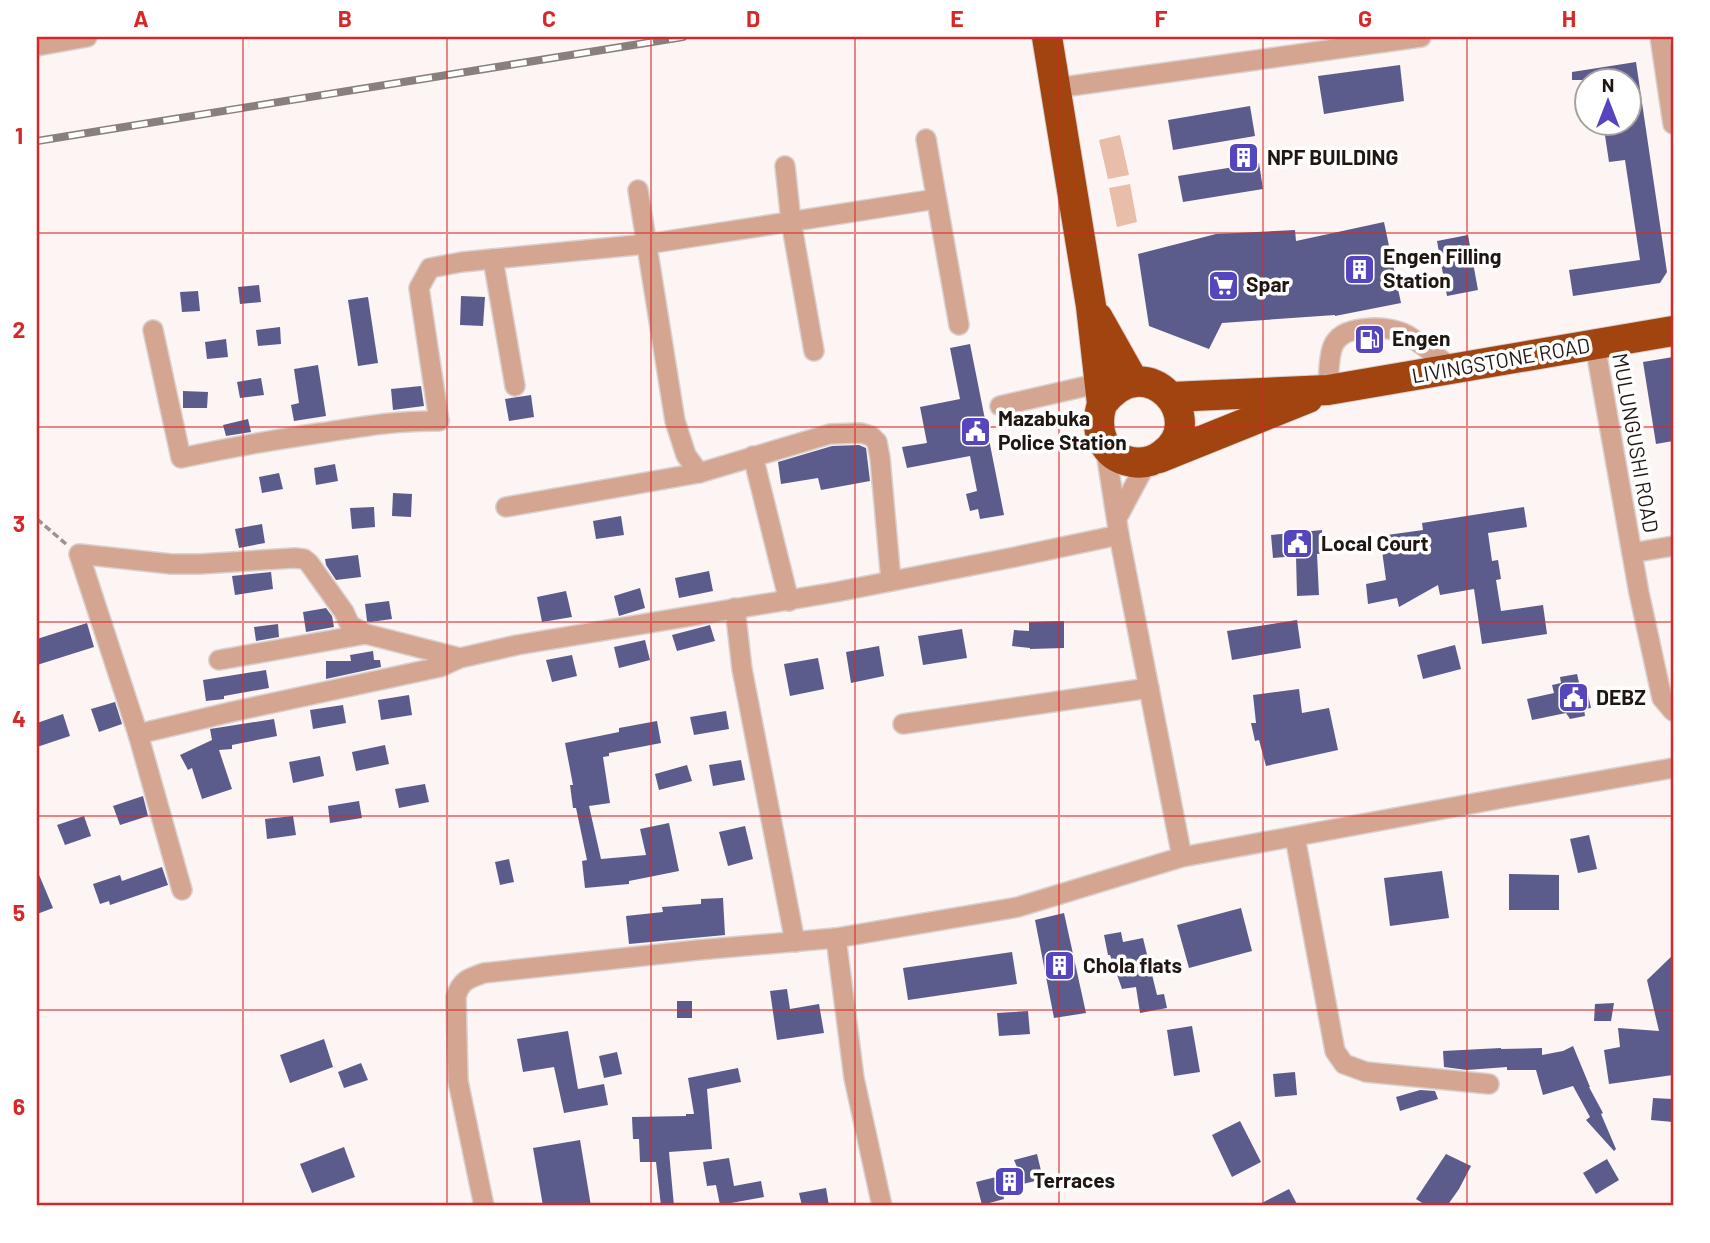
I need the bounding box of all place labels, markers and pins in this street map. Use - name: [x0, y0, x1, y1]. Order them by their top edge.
- building icon: NPF BUILDING: [1227, 141, 1261, 175]
- place label: NPF BUILDING: [1267, 144, 1398, 169]
- place label: Engen Filling Station: [1383, 243, 1501, 292]
- building icon: Engen Filling Station: [1343, 252, 1377, 286]
- supermarket icon: Spar: [1206, 268, 1240, 302]
- place label: Spar: [1246, 271, 1290, 296]
- fuel station icon: Engen: [1352, 322, 1386, 356]
- place label: Engen: [1392, 325, 1450, 350]
- place label: Mazabuka Police Station: [998, 405, 1127, 454]
- public building icon: Mazabuka Police Station: [958, 414, 992, 448]
- public building icon: Local Court: [1281, 527, 1315, 561]
- place label: Local Court: [1321, 530, 1428, 555]
- public building icon: DEBZ: [1556, 681, 1590, 715]
- place label: DEBZ: [1596, 684, 1646, 709]
- building icon: Chola flats: [1043, 949, 1077, 983]
- place label: Chola flats: [1083, 952, 1182, 977]
- building icon: Terraces: [993, 1164, 1027, 1198]
- place label: Terraces: [1033, 1167, 1115, 1192]

